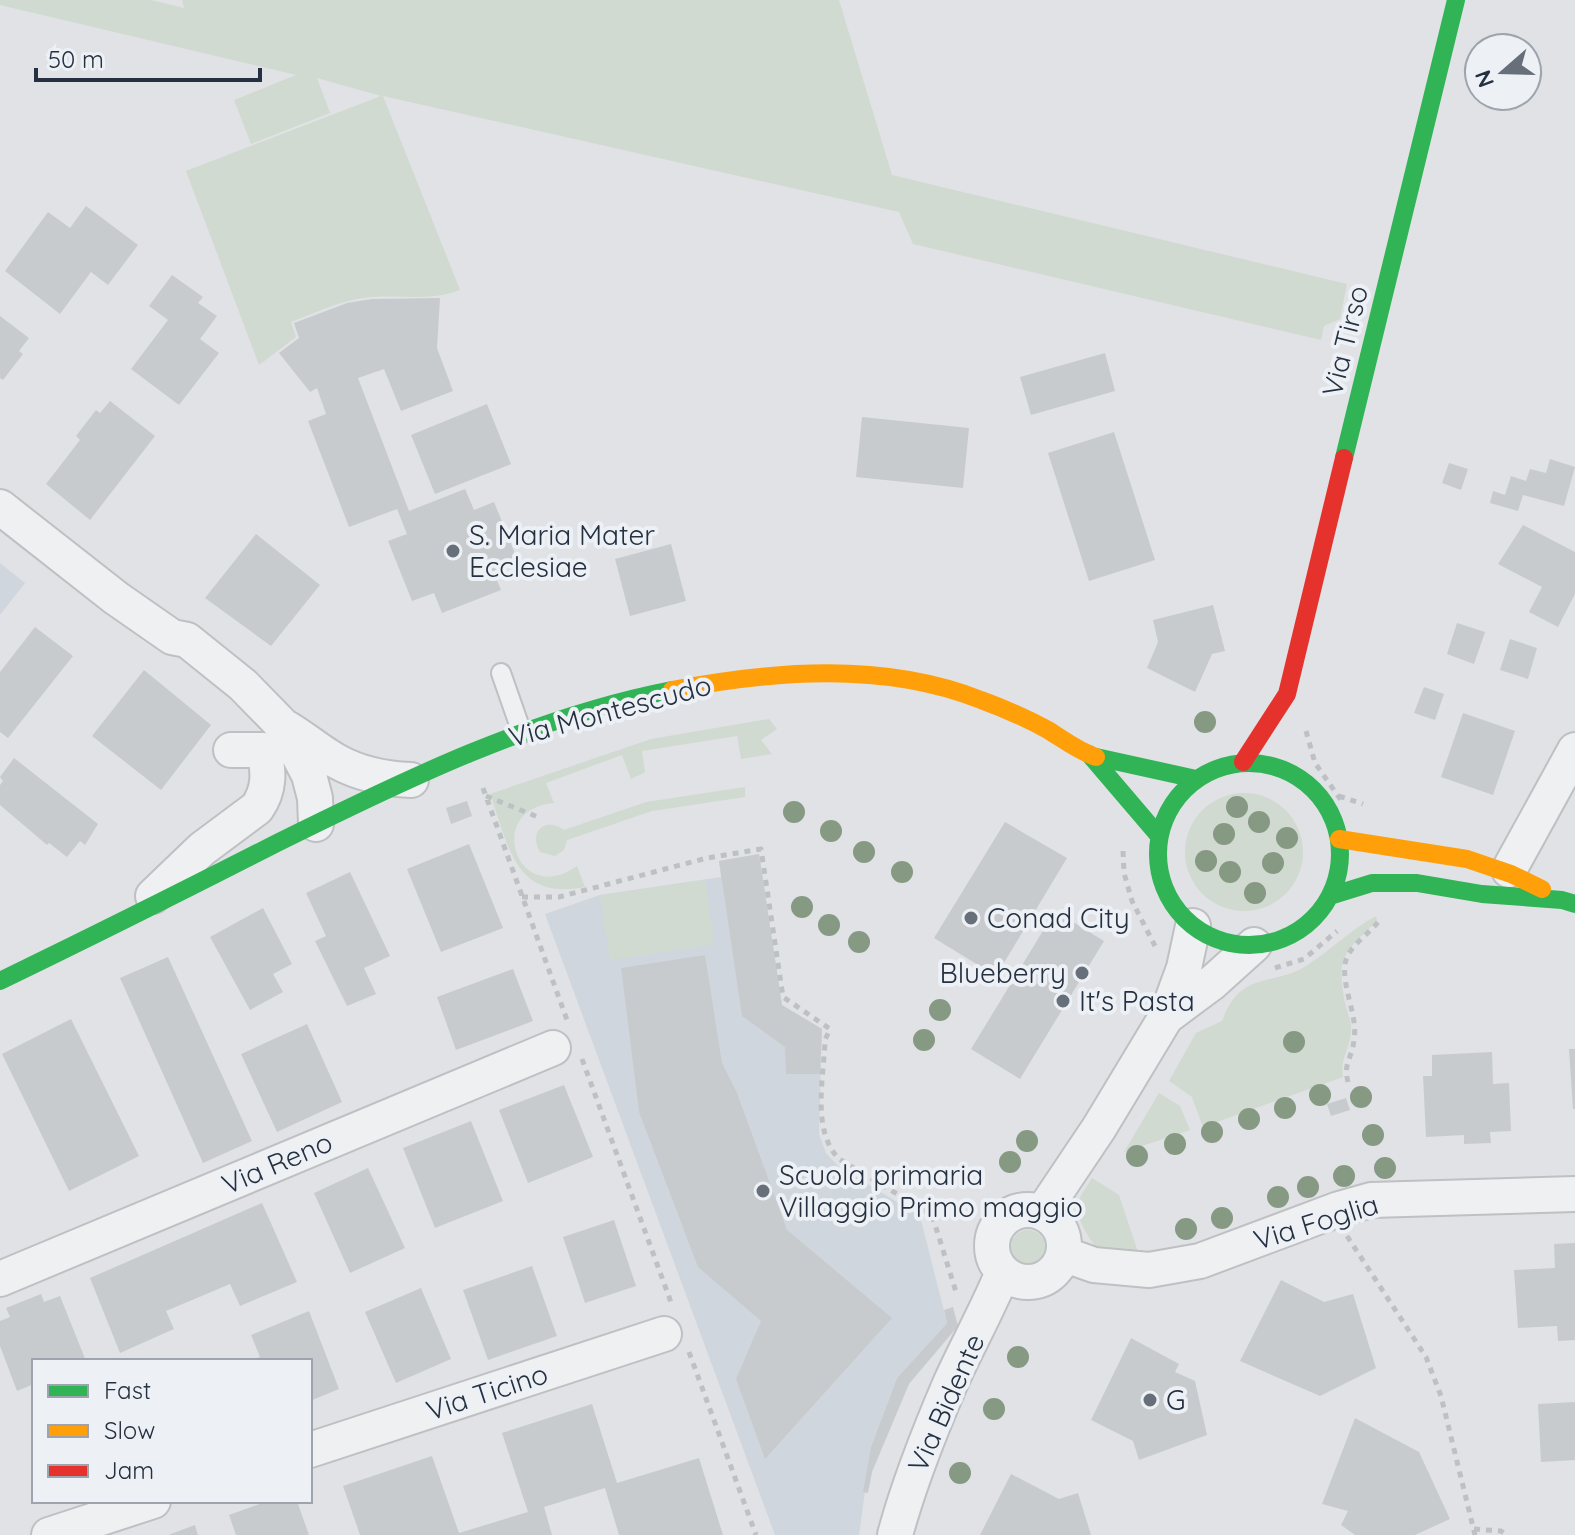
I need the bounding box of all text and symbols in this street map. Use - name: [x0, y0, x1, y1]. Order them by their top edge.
- scale bar: [36, 32, 260, 82]
- north arrow: [1463, 32, 1543, 112]
- text: 50 m: [48, 44, 104, 74]
- text: N: [1468, 66, 1500, 91]
- street label: Via Tirso: [1314, 282, 1375, 400]
- place label: S. Maria Mater Ecclesiae: [469, 517, 655, 584]
- marker: S. Maria Mater Ecclesiae: [444, 542, 462, 560]
- street label: Via Montescudo: [505, 667, 715, 754]
- place label: Conad City: [987, 900, 1130, 935]
- marker: Conad City: [962, 909, 980, 927]
- place label: Blueberry: [940, 955, 1066, 990]
- marker: Blueberry: [1073, 964, 1091, 982]
- place label: It's Pasta: [1079, 983, 1195, 1018]
- marker: It's Pasta: [1054, 992, 1072, 1010]
- street label: Via Reno: [216, 1124, 337, 1201]
- place label: Scuola primaria Villaggio Primo maggio: [779, 1157, 1083, 1224]
- marker: Scuola primaria Villaggio Primo maggio: [754, 1182, 772, 1200]
- street label: Via Foglia: [1249, 1186, 1382, 1257]
- street label: Via Bidente: [900, 1328, 992, 1477]
- street label: Via Ticino: [422, 1355, 552, 1428]
- legend: [32, 1359, 312, 1503]
- text: Fast: [104, 1375, 151, 1405]
- place label: G: [1166, 1382, 1185, 1417]
- marker: G: [1141, 1391, 1159, 1409]
- text: Slow: [104, 1415, 155, 1445]
- text: Jam: [104, 1455, 154, 1485]

